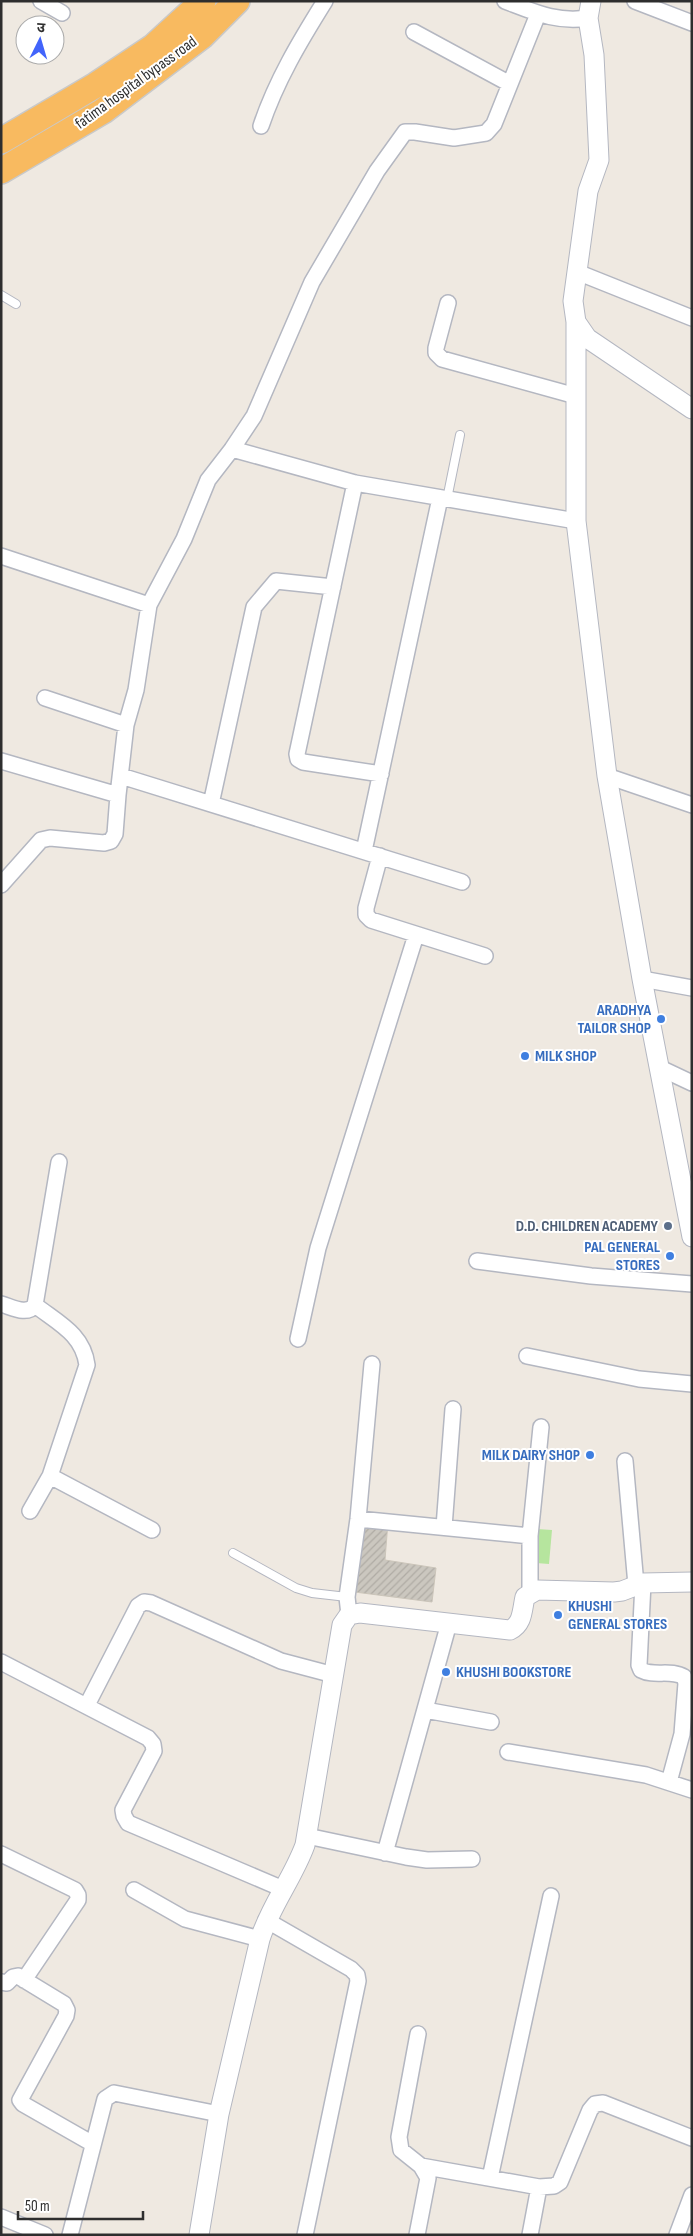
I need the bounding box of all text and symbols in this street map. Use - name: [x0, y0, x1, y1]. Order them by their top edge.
- north arrow: [15, 15, 65, 65]
- text: उ: [36, 19, 47, 36]
- street label: fatima hospital bypass road: [71, 32, 201, 134]
- place label: ARADHYA TAILOR SHOP: [578, 1001, 651, 1038]
- marker: ARADHYA TAILOR SHOP: [655, 1013, 667, 1025]
- place label: MILK SHOP: [535, 1047, 597, 1066]
- marker: MILK SHOP: [519, 1050, 531, 1062]
- place label: D.D. CHILDREN ACADEMY: [516, 1217, 659, 1236]
- marker: D.D. CHILDREN ACADEMY: [662, 1220, 674, 1232]
- place label: PAL GENERAL STORES: [584, 1238, 661, 1275]
- marker: PAL GENERAL STORES: [664, 1250, 676, 1262]
- place label: MILK DAIRY SHOP: [482, 1446, 580, 1465]
- marker: MILK DAIRY SHOP: [584, 1449, 596, 1461]
- place label: KHUSHI GENERAL STORES: [568, 1597, 667, 1634]
- marker: KHUSHI GENERAL STORES: [552, 1609, 564, 1621]
- place label: KHUSHI BOOKSTORE: [456, 1663, 572, 1682]
- marker: KHUSHI BOOKSTORE: [440, 1666, 452, 1678]
- scale bar: [18, 2188, 142, 2220]
- text: 50 m: [25, 2197, 50, 2216]

